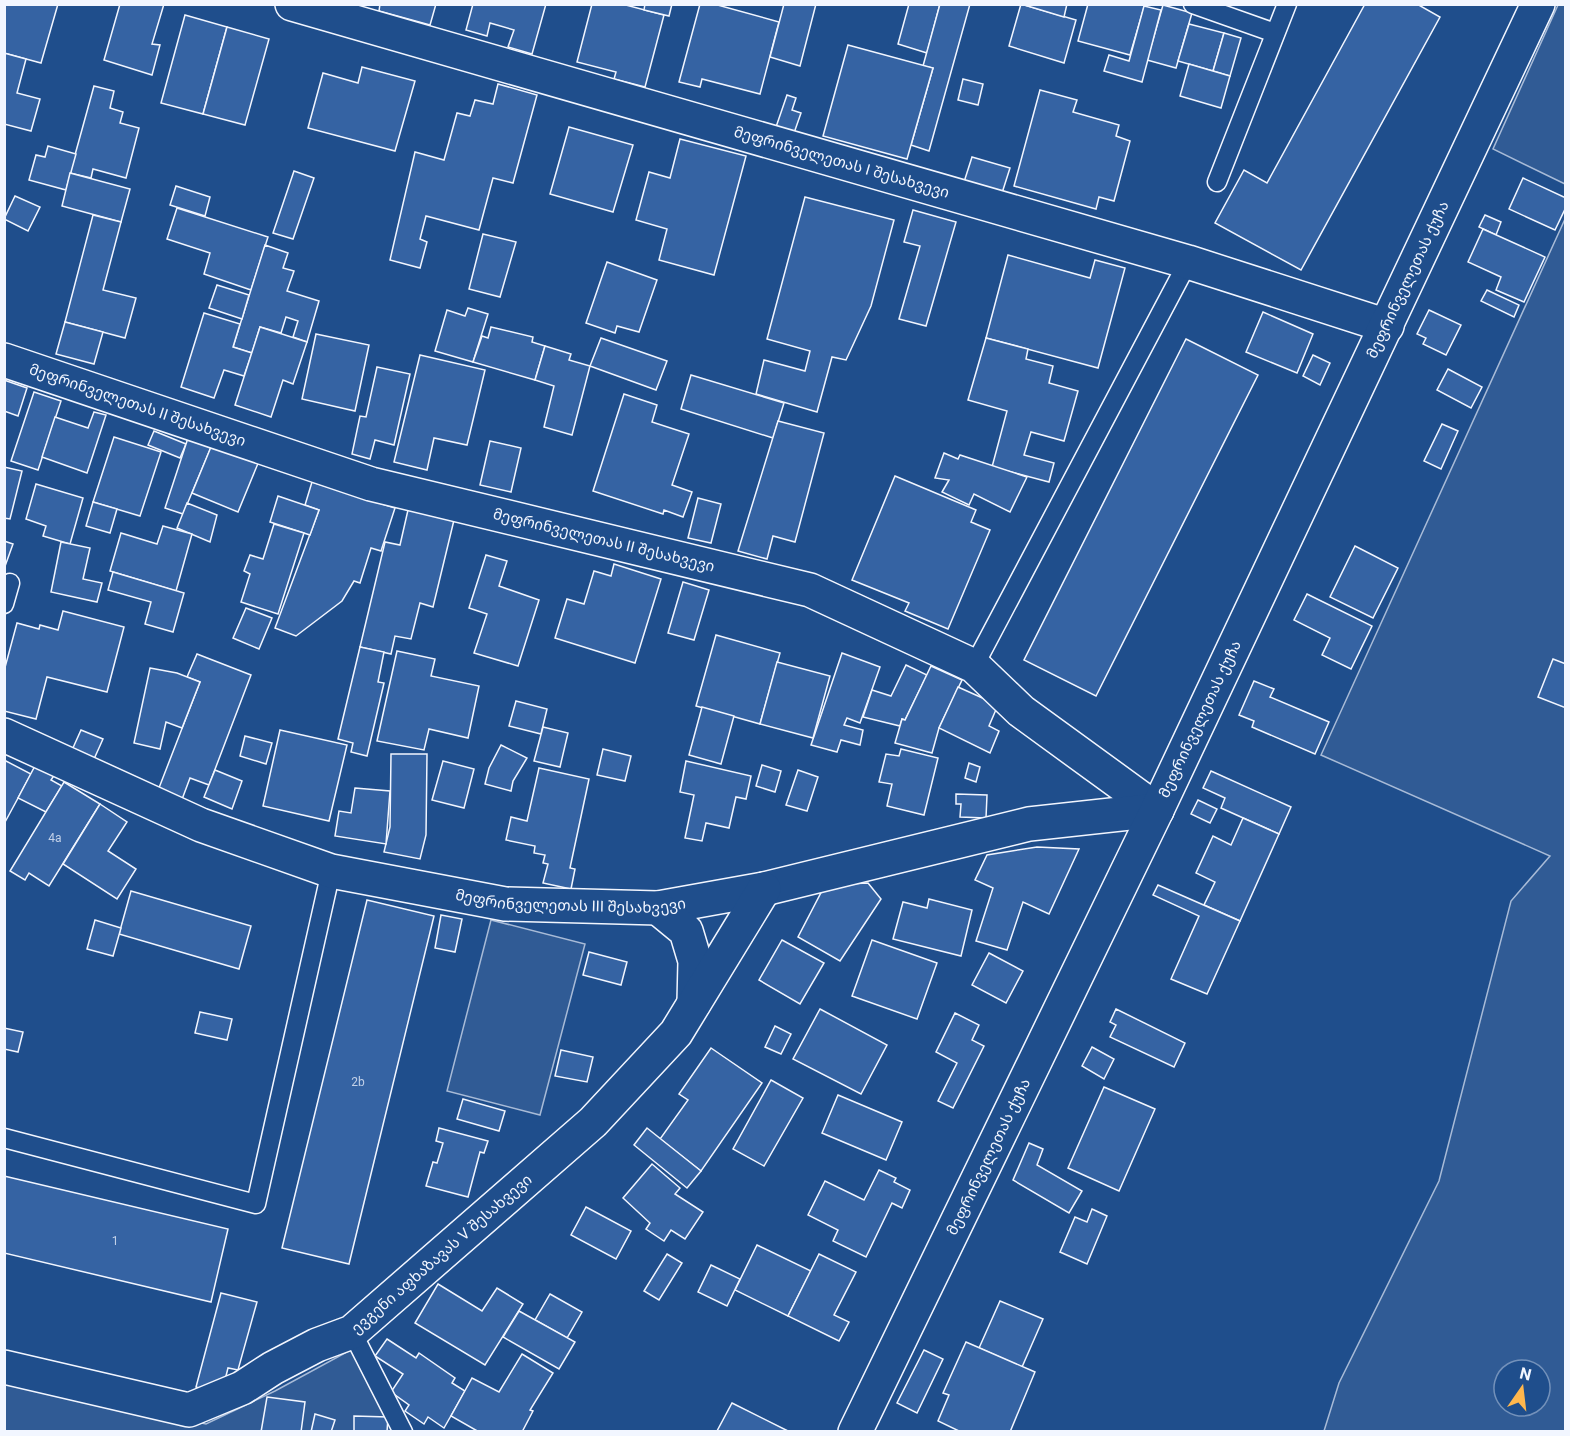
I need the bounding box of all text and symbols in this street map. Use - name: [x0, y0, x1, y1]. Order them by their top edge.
- street label: მეფრინველეთას I შესახვევი: [732, 123, 951, 202]
- street label: მეფრინველეთას ქუჩა: [1363, 198, 1453, 361]
- street label: მეფრინველეთას II შესახვევი: [27, 360, 248, 450]
- street label: მეფრინველეთას II შესახვევი: [491, 505, 717, 576]
- street label: მეფრინველეთას ქუჩა: [1155, 637, 1245, 801]
- house number: 4a: [48, 831, 62, 845]
- street label: მეფრინველეთას III შესახვევი: [454, 886, 687, 917]
- house number: 2b: [351, 1075, 365, 1089]
- street label: მეფრინველეთას ქუჩა: [943, 1075, 1034, 1238]
- street label: ევგენი აფხაზავას V შესახვევი: [348, 1170, 536, 1337]
- house number: 1: [112, 1234, 118, 1248]
- north arrow: [1492, 1358, 1552, 1418]
- text: N: [1518, 1363, 1533, 1385]

